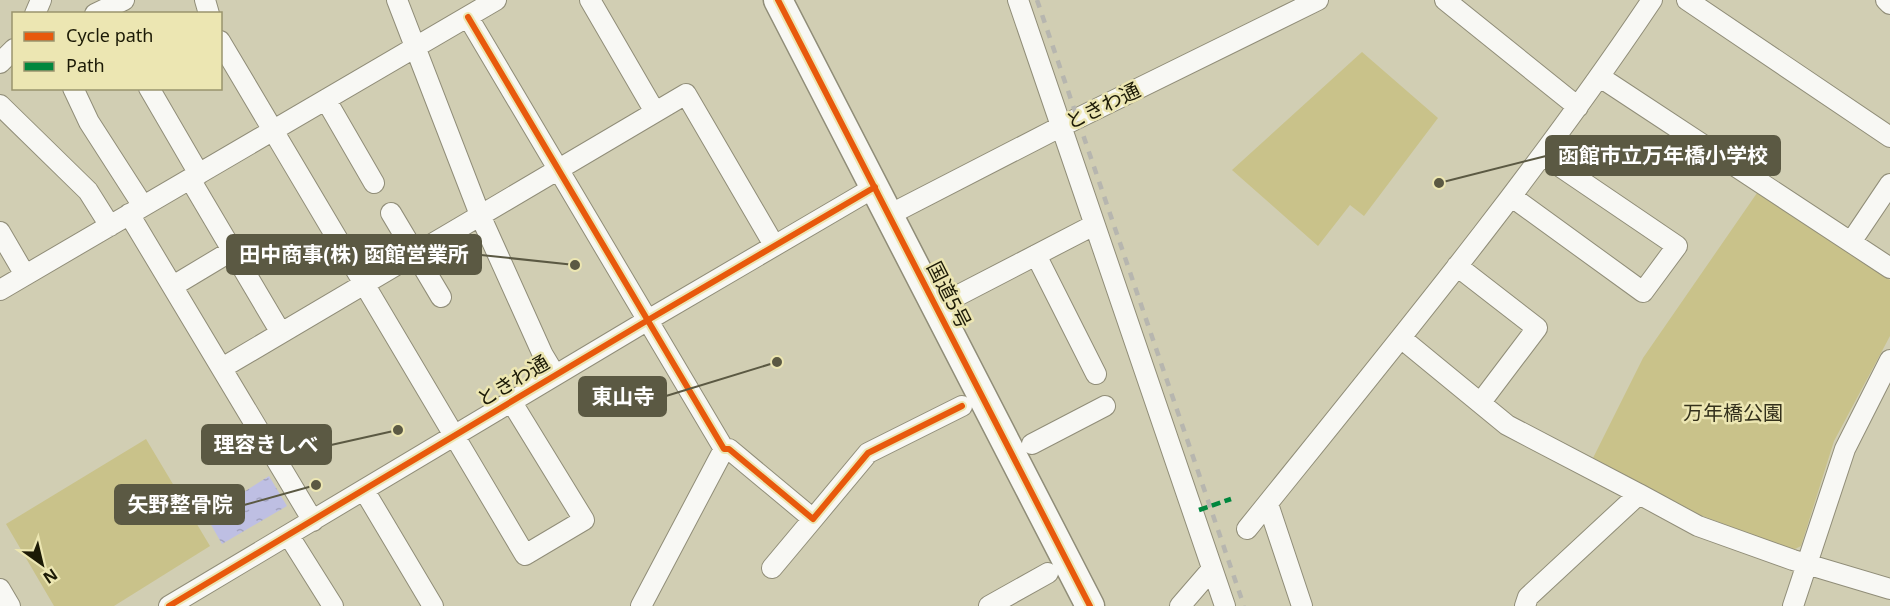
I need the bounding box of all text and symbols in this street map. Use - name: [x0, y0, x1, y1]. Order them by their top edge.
- legend: [12, 12, 222, 90]
- text: Cycle path: [66, 23, 153, 47]
- text: Path: [66, 53, 105, 77]
- street label: ときわ通: [1061, 76, 1145, 135]
- callout: 函館市立万年橋小学校: [1546, 136, 1780, 175]
- text: 函館市立万年橋小学校: [1558, 141, 1768, 169]
- callout: 田中商事(株) 函館営業所: [227, 235, 481, 274]
- text: 田中商事(株) 函館営業所: [239, 240, 469, 268]
- street label: 国道5号: [921, 257, 978, 333]
- street label: ときわ通: [472, 348, 554, 413]
- callout: 東山寺: [579, 377, 666, 416]
- text: 東山寺: [592, 382, 655, 410]
- park label: 万年橋公園: [1683, 399, 1783, 426]
- callout: 理容きしべ: [202, 425, 331, 464]
- text: 理容きしべ: [214, 430, 319, 458]
- callout: 矢野整骨院: [115, 485, 244, 524]
- text: 矢野整骨院: [128, 490, 233, 518]
- north arrow: [12, 534, 72, 594]
- text: N: [39, 564, 62, 589]

